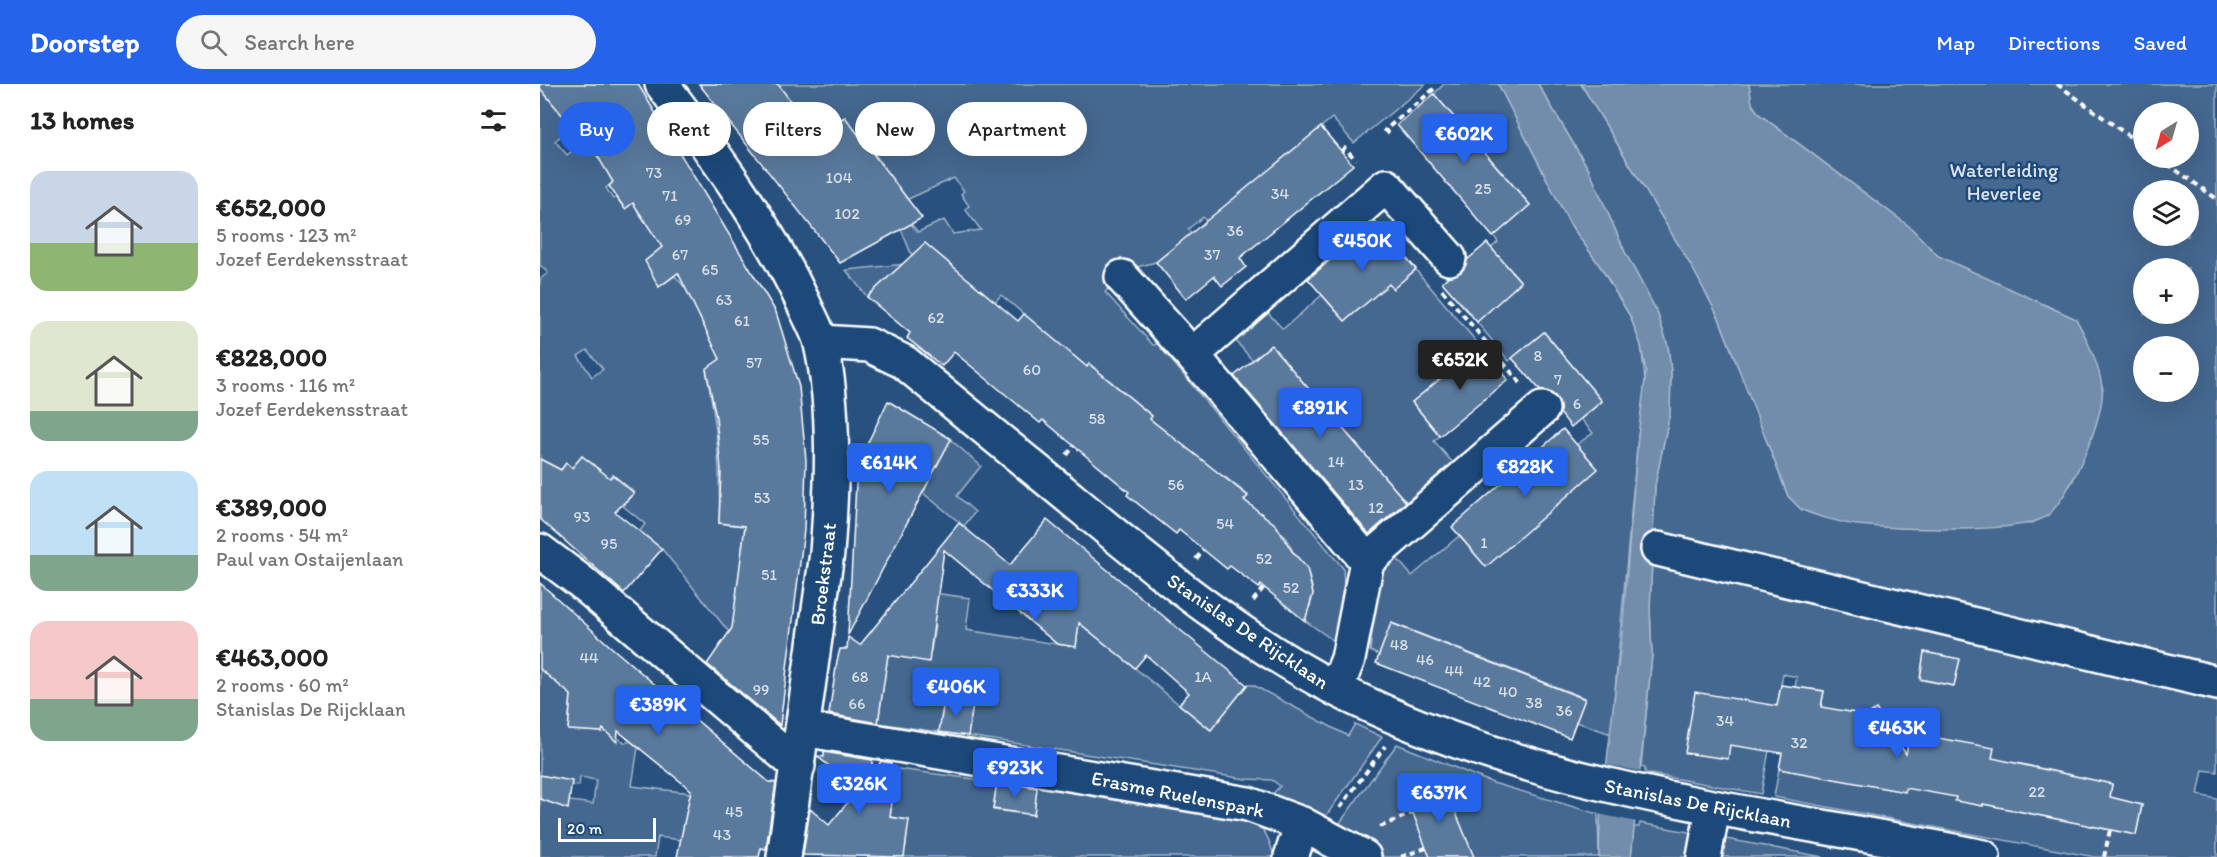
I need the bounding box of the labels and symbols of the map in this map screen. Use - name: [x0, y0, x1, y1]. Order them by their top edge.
- north arrow: [2133, 102, 2199, 168]
- pin: €602K: [1422, 114, 1506, 165]
- park label: Waterleiding Heverlee: [1950, 158, 2059, 205]
- house number: 73: [646, 163, 663, 182]
- house number: 104: [826, 168, 853, 187]
- house number: 25: [1475, 179, 1491, 198]
- house number: 34: [1271, 184, 1290, 203]
- house number: 71: [662, 186, 678, 205]
- house number: 102: [834, 204, 860, 223]
- house number: 69: [675, 210, 691, 229]
- house number: 36: [1226, 221, 1244, 240]
- pin: €450K: [1320, 221, 1404, 272]
- house number: 67: [672, 245, 688, 264]
- house number: 37: [1204, 245, 1220, 264]
- house number: 65: [702, 260, 718, 279]
- house number: 63: [715, 290, 733, 309]
- house number: 62: [928, 308, 945, 327]
- house number: 61: [734, 311, 751, 330]
- pin: €652K: [1418, 340, 1502, 391]
- house number: 8: [1534, 346, 1543, 365]
- house number: 57: [746, 353, 762, 372]
- house number: 60: [1023, 360, 1041, 379]
- house number: 7: [1554, 370, 1562, 389]
- pin: €891K: [1278, 388, 1362, 439]
- house number: 6: [1573, 394, 1581, 413]
- house number: 58: [1088, 409, 1106, 428]
- house number: 55: [753, 430, 769, 449]
- pin: €614K: [847, 443, 931, 494]
- pin: €828K: [1483, 447, 1567, 498]
- house number: 14: [1327, 452, 1345, 471]
- house number: 56: [1168, 475, 1184, 494]
- house number: 13: [1348, 475, 1364, 494]
- house number: 53: [753, 488, 771, 507]
- house number: 12: [1368, 498, 1385, 517]
- house number: 93: [573, 507, 591, 526]
- house number: 54: [1216, 514, 1234, 533]
- street label: Broekstraat: [805, 521, 841, 627]
- house number: 1: [1480, 533, 1488, 552]
- house number: 95: [601, 534, 617, 553]
- house number: 52: [1256, 549, 1273, 568]
- house number: 51: [761, 565, 777, 584]
- street label: Stanislas De Rijcklaan: [1163, 568, 1334, 694]
- pin: €333K: [993, 571, 1077, 622]
- house number: 52: [1283, 578, 1300, 597]
- house number: 48: [1390, 635, 1408, 654]
- house number: 44: [579, 648, 599, 667]
- house number: 46: [1416, 650, 1434, 669]
- house number: 44: [1444, 661, 1464, 680]
- house number: 68: [851, 667, 869, 686]
- pin: €406K: [914, 667, 998, 718]
- house number: 1A: [1194, 667, 1212, 686]
- house number: 42: [1473, 672, 1492, 691]
- house number: 99: [753, 680, 769, 699]
- house number: 40: [1498, 682, 1518, 701]
- pin: €389K: [616, 685, 700, 736]
- house number: 38: [1525, 693, 1543, 712]
- house number: 66: [849, 694, 865, 713]
- house number: 36: [1555, 701, 1573, 720]
- pin: €463K: [1855, 708, 1939, 759]
- house number: 34: [1716, 711, 1735, 730]
- house number: 32: [1790, 733, 1808, 752]
- pin: €923K: [973, 748, 1057, 799]
- pin: €326K: [817, 764, 901, 815]
- street label: Erasme Ruelenspark: [1090, 765, 1267, 823]
- pin: €637K: [1397, 773, 1481, 824]
- street label: Stanislas De Rijcklaan: [1603, 773, 1794, 833]
- house number: 22: [2029, 782, 2046, 801]
- house number: 45: [725, 802, 743, 821]
- scale bar: [558, 815, 656, 842]
- house number: 43: [713, 825, 731, 844]

